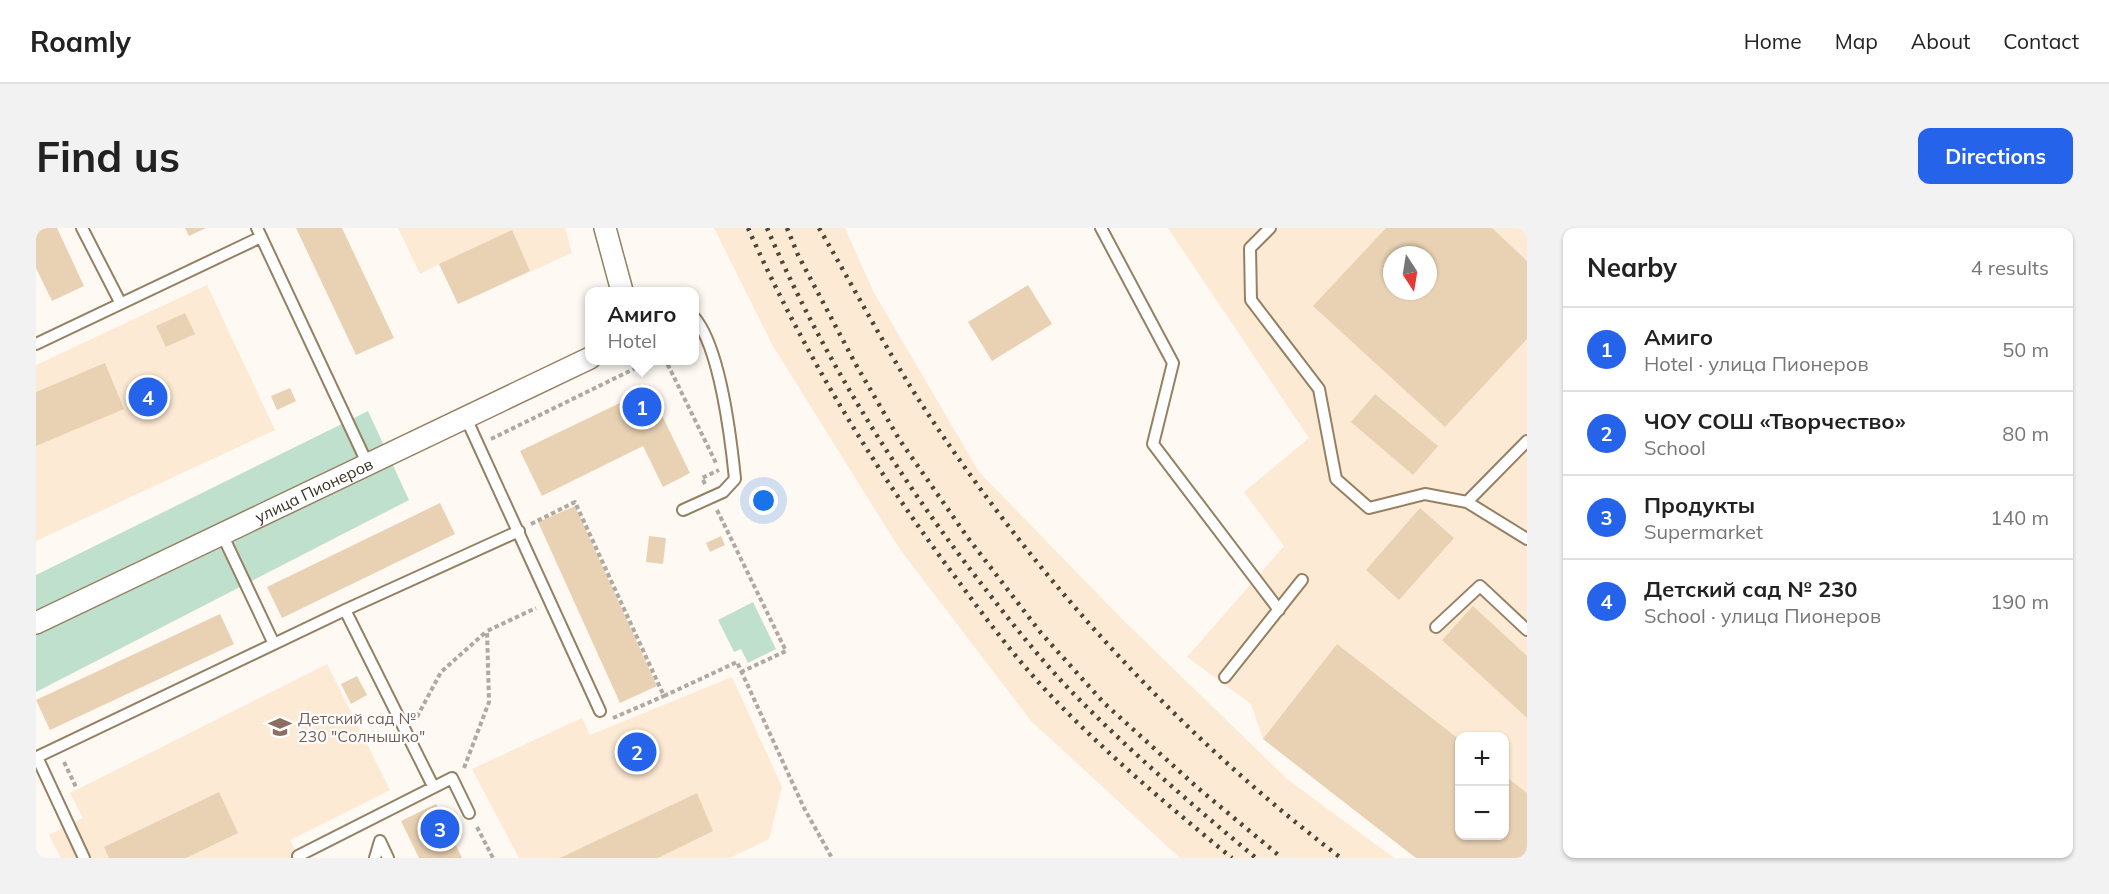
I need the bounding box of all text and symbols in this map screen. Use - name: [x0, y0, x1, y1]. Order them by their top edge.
- text: Roamly: [30, 24, 131, 59]
- text: Home: [1744, 28, 1802, 54]
- text: Map: [1835, 28, 1878, 54]
- text: About: [1911, 28, 1970, 54]
- text: Contact: [2003, 28, 2079, 54]
- button: Directions: [1918, 128, 2073, 184]
- text: Find us: [36, 130, 180, 183]
- north arrow: [1383, 246, 1437, 300]
- text: Nearby: [1587, 251, 1677, 284]
- text: 4 results: [1971, 255, 2049, 280]
- popup: [585, 287, 699, 365]
- text: Амиго: [608, 300, 677, 328]
- text: Амиго: [1644, 323, 1713, 351]
- text: Hotel: [608, 328, 657, 353]
- text: 1: [1601, 337, 1613, 362]
- text: 50 m: [2002, 337, 2049, 362]
- text: Hotel · улица Пионеров: [1644, 351, 1869, 376]
- pin: 4: [128, 374, 168, 420]
- pin: 1: [622, 384, 662, 429]
- text: ЧОУ СОШ «Творчество»: [1644, 407, 1906, 435]
- text: 2: [1601, 421, 1613, 446]
- text: 80 m: [2002, 421, 2049, 446]
- text: School: [1644, 435, 1706, 460]
- street label: улица Пионеров: [252, 453, 376, 527]
- your location: [749, 486, 778, 515]
- text: Продукты: [1644, 491, 1755, 519]
- text: 3: [1601, 505, 1613, 530]
- text: 140 m: [1990, 505, 2049, 530]
- text: Supermarket: [1644, 519, 1763, 544]
- text: Детский сад № 230: [1644, 575, 1858, 603]
- text: 4: [1601, 589, 1613, 614]
- text: 190 m: [1990, 589, 2049, 614]
- text: School · улица Пионеров: [1644, 603, 1881, 628]
- place label: Детский сад № 230 "Солнышко": [298, 708, 425, 746]
- school or university icon: Детский сад № 230 "Солнышко": [267, 714, 293, 740]
- pin: 2: [618, 730, 656, 774]
- map controls: [1455, 732, 1509, 840]
- button: +: [1455, 732, 1509, 786]
- button: −: [1455, 786, 1509, 840]
- pin: 3: [420, 806, 460, 852]

